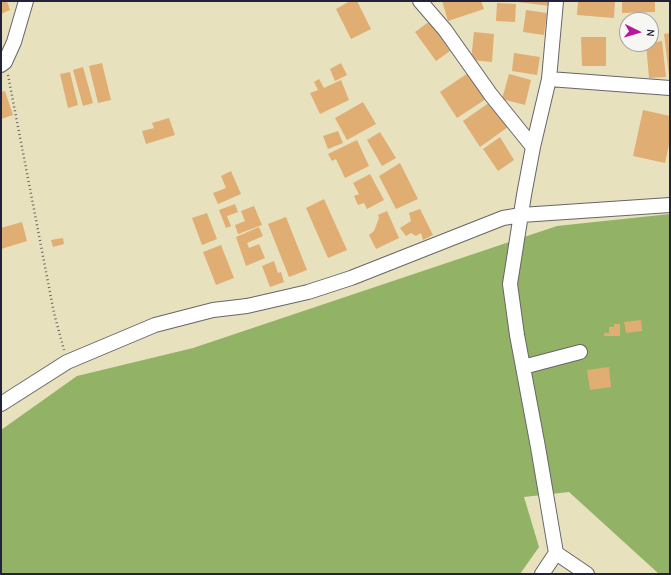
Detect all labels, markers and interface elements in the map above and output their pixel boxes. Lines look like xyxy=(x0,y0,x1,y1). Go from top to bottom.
north arrow xyxy=(619,12,659,52)
text: N xyxy=(644,29,657,37)

